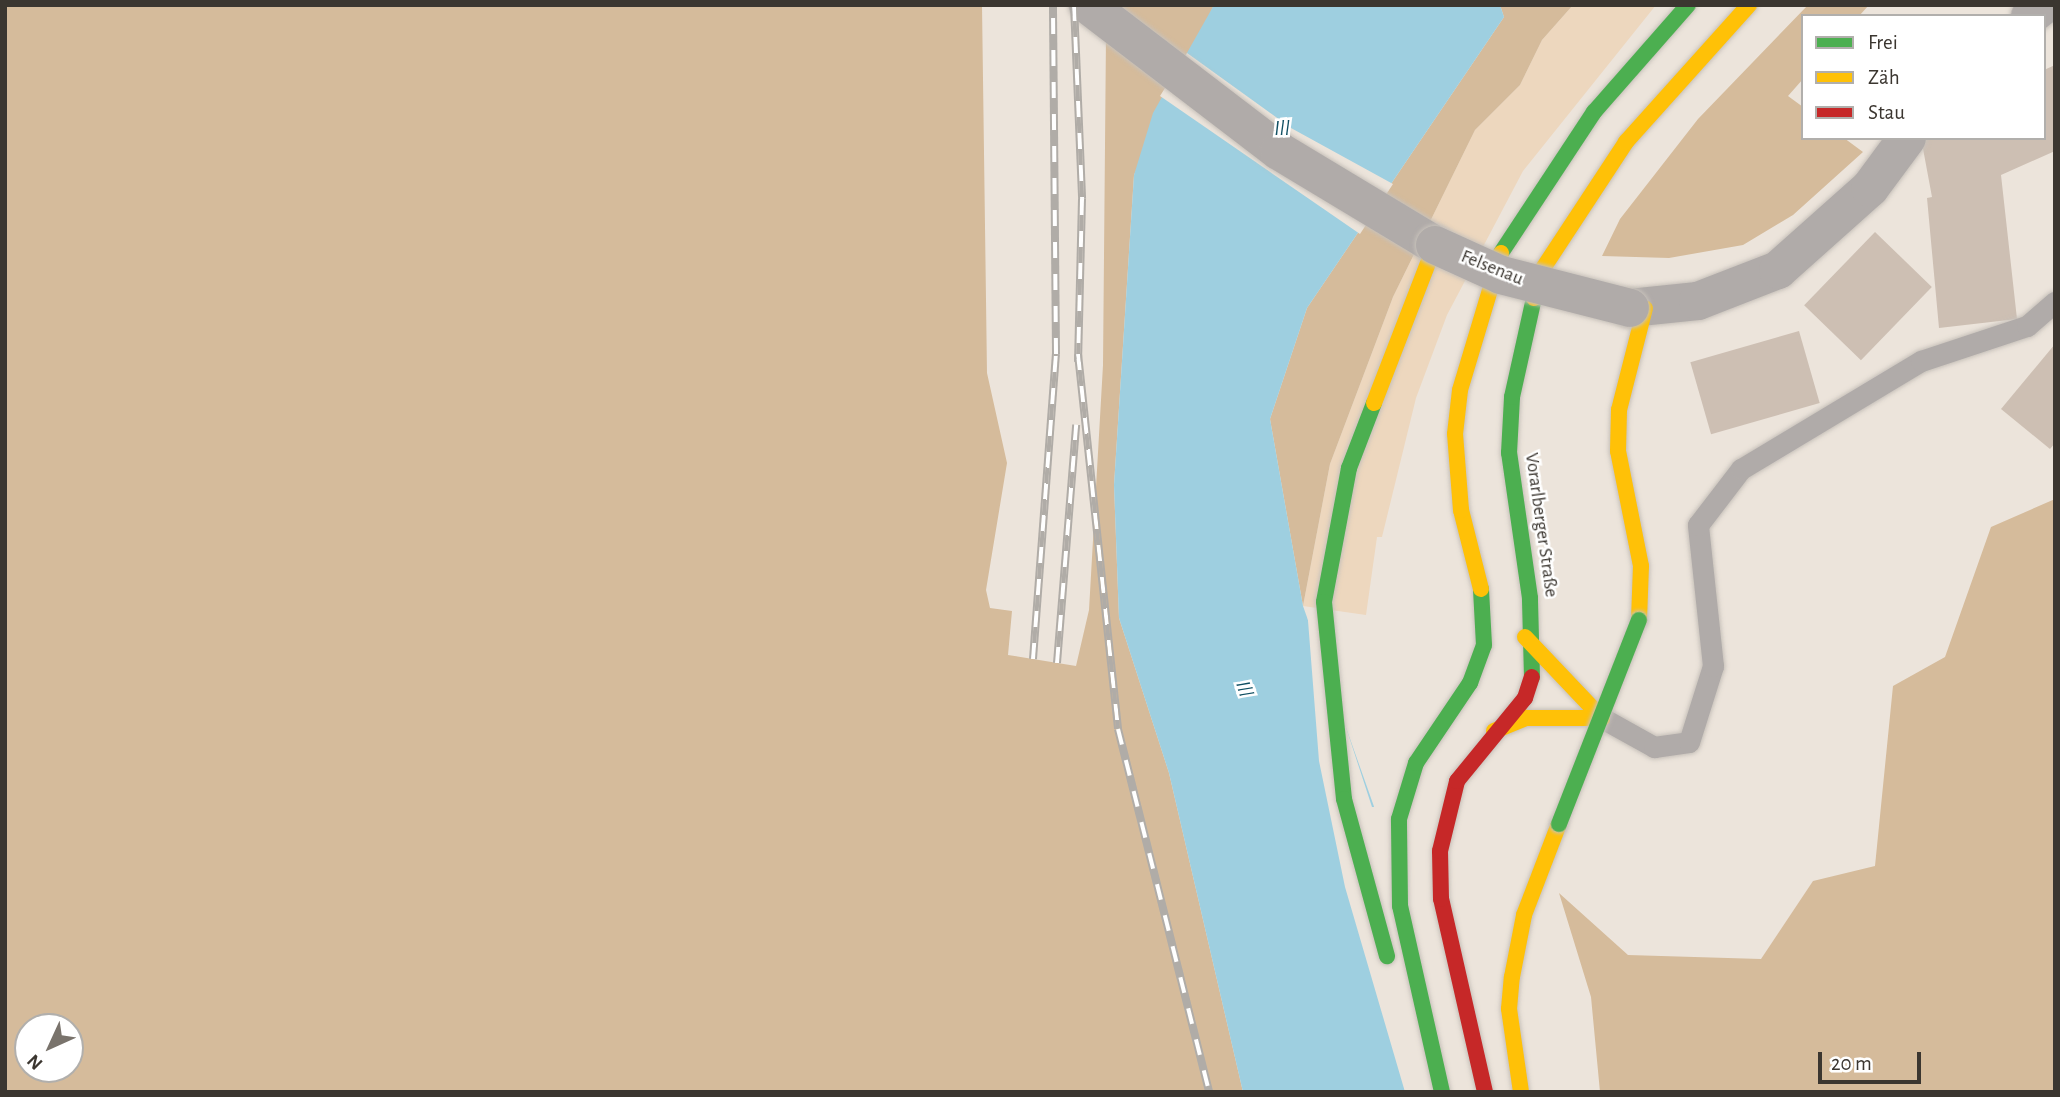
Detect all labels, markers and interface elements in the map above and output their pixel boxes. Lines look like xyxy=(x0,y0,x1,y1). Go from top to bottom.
legend xyxy=(1801,14,2046,140)
text: Frei xyxy=(1868,32,1898,53)
text: Zäh xyxy=(1868,67,1900,88)
text: Stau xyxy=(1868,102,1905,123)
water label: Ill xyxy=(1274,116,1290,142)
street label: Felsenau xyxy=(1458,245,1526,291)
street label: Vorarlberger Straße xyxy=(1520,451,1562,599)
water label: Ill xyxy=(1230,678,1258,700)
north arrow xyxy=(14,1013,84,1083)
scale bar xyxy=(1822,1038,1925,1082)
text: N xyxy=(24,1050,47,1073)
text: 20 m xyxy=(1831,1053,1872,1074)

